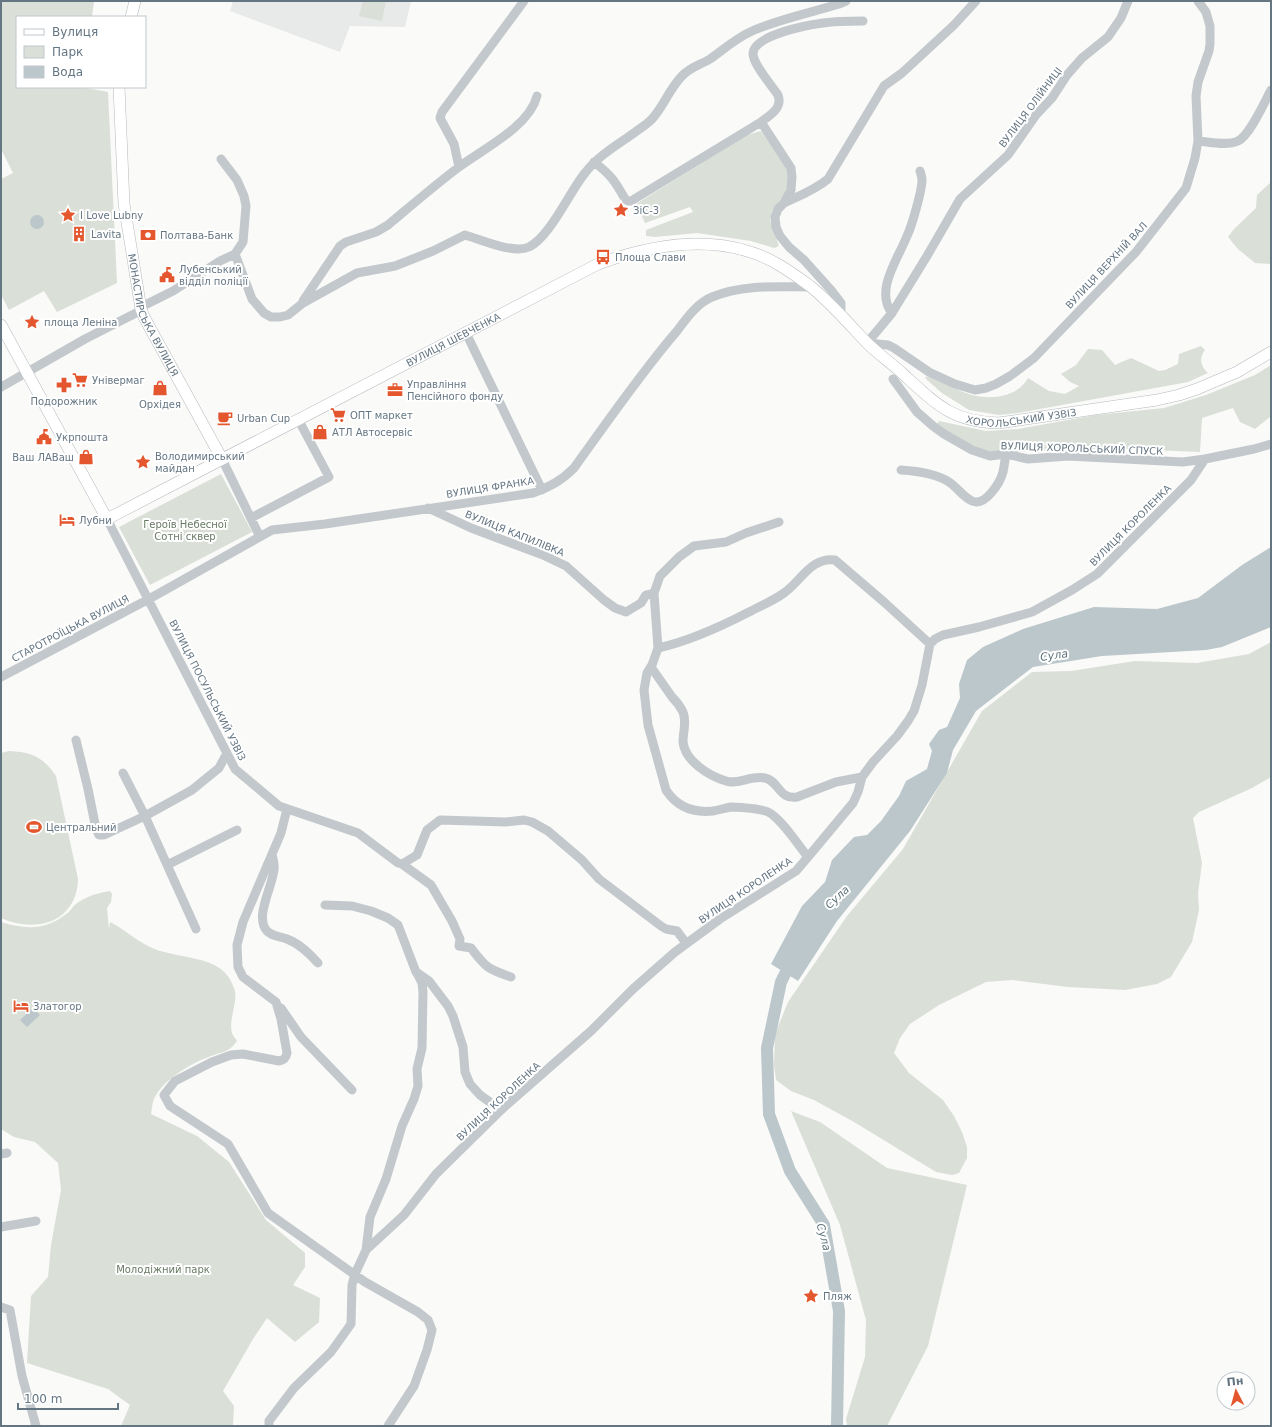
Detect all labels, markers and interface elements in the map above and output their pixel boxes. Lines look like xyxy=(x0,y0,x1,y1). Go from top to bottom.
legend xyxy=(16,16,146,88)
text: Вулиця xyxy=(52,25,98,39)
text: Парк xyxy=(52,45,83,59)
street label: ВУЛИЦЯ ОЛІЙНИЦІ xyxy=(996,64,1064,150)
text: Вода xyxy=(52,65,83,79)
place icon: ЗіС-3 xyxy=(612,201,630,219)
place label: ЗіС-3 xyxy=(633,205,659,216)
place icon: I Love Lubny xyxy=(59,206,77,224)
place label: I Love Lubny xyxy=(80,210,143,221)
street label: ВУЛИЦЯ ВЕРХНІЙ ВАЛ xyxy=(1063,219,1149,311)
building icon: Lavita xyxy=(70,225,88,243)
bank icon: Полтава-Банк xyxy=(139,226,157,244)
place label: Lavita xyxy=(91,229,121,240)
place label: Полтава-Банк xyxy=(160,230,233,241)
bus stop icon: Площа Слави xyxy=(594,248,612,266)
place label: Площа Слави xyxy=(615,252,686,263)
street label: МОНАСТИРСЬКА ВУЛИЦЯ xyxy=(126,253,180,378)
place label: Лубенський відділ поліції xyxy=(179,264,248,287)
public building icon: Лубенський відділ поліції xyxy=(158,266,176,284)
street label: ВУЛИЦЯ ШЕВЧЕНКА xyxy=(404,311,502,369)
place icon: площа Леніна xyxy=(23,313,41,331)
place label: площа Леніна xyxy=(44,317,117,328)
supermarket icon: Універмаг xyxy=(71,371,89,389)
place label: Універмаг xyxy=(92,375,145,386)
pharmacy icon: Подорожник xyxy=(55,376,73,394)
shop icon: Орхідея xyxy=(151,379,169,397)
place label: Управління Пенсійного фонду xyxy=(407,379,503,402)
office icon: Управління Пенсійного фонду xyxy=(386,381,404,399)
place label: Подорожник xyxy=(30,396,98,407)
place label: Орхідея xyxy=(139,399,181,410)
supermarket icon: ОПТ маркет xyxy=(329,406,347,424)
street label: ХОРОЛЬСЬКИЙ УЗВІЗ xyxy=(965,407,1077,429)
cafe icon: Urban Cup xyxy=(216,409,234,427)
place label: ОПТ маркет xyxy=(350,410,413,421)
place label: Urban Cup xyxy=(237,413,290,424)
shop icon: АТЛ Автосервіс xyxy=(311,423,329,441)
place label: АТЛ Автосервіс xyxy=(332,427,413,438)
public building icon: Укрпошта xyxy=(35,428,53,446)
place label: Укрпошта xyxy=(56,432,108,443)
street label: ВУЛИЦЯ ХОРОЛЬСЬКИЙ СПУСК xyxy=(1001,439,1163,457)
shop icon: Ваш ЛАВаш xyxy=(77,448,95,466)
place label: Володимирський майдан xyxy=(155,451,245,474)
place label: Ваш ЛАВаш xyxy=(12,452,74,463)
place icon: Володимирський майдан xyxy=(134,453,152,471)
street label: ВУЛИЦЯ ФРАНКА xyxy=(445,475,535,500)
street label: ВУЛИЦЯ КОРОЛЕНКА xyxy=(1088,482,1173,568)
street label: ВУЛИЦЯ КАПИЛІВКА xyxy=(464,508,566,558)
hotel icon: Лубни xyxy=(58,511,76,529)
place label: Лубни xyxy=(79,515,112,526)
park label: Героїв Небесної Сотні сквер xyxy=(143,519,227,542)
street label: СТАРОТРОЇЦЬКА ВУЛИЦЯ xyxy=(9,592,131,664)
street label: ВУЛИЦЯ ПОСУЛЬСЬКИЙ УЗВІЗ xyxy=(167,618,249,762)
water label: Сула xyxy=(1039,647,1069,664)
sports icon: Центральний xyxy=(25,818,43,836)
place label: Центральний xyxy=(46,822,117,833)
street label: ВУЛИЦЯ КОРОЛЕНКА xyxy=(697,855,794,926)
water label: Сула xyxy=(823,883,852,912)
hotel icon: Златогор xyxy=(12,997,30,1015)
place label: Златогор xyxy=(33,1001,82,1012)
street label: ВУЛИЦЯ КОРОЛЕНКА xyxy=(454,1060,542,1143)
water label: Сула xyxy=(814,1222,833,1253)
park label: Молодіжний парк xyxy=(116,1264,210,1275)
place icon: Пляж xyxy=(802,1287,820,1305)
place label: Пляж xyxy=(823,1291,852,1302)
north arrow xyxy=(1216,1371,1256,1411)
text: Пн xyxy=(1226,1374,1244,1389)
scale bar xyxy=(18,1385,118,1411)
text: 100 m xyxy=(24,1392,62,1406)

